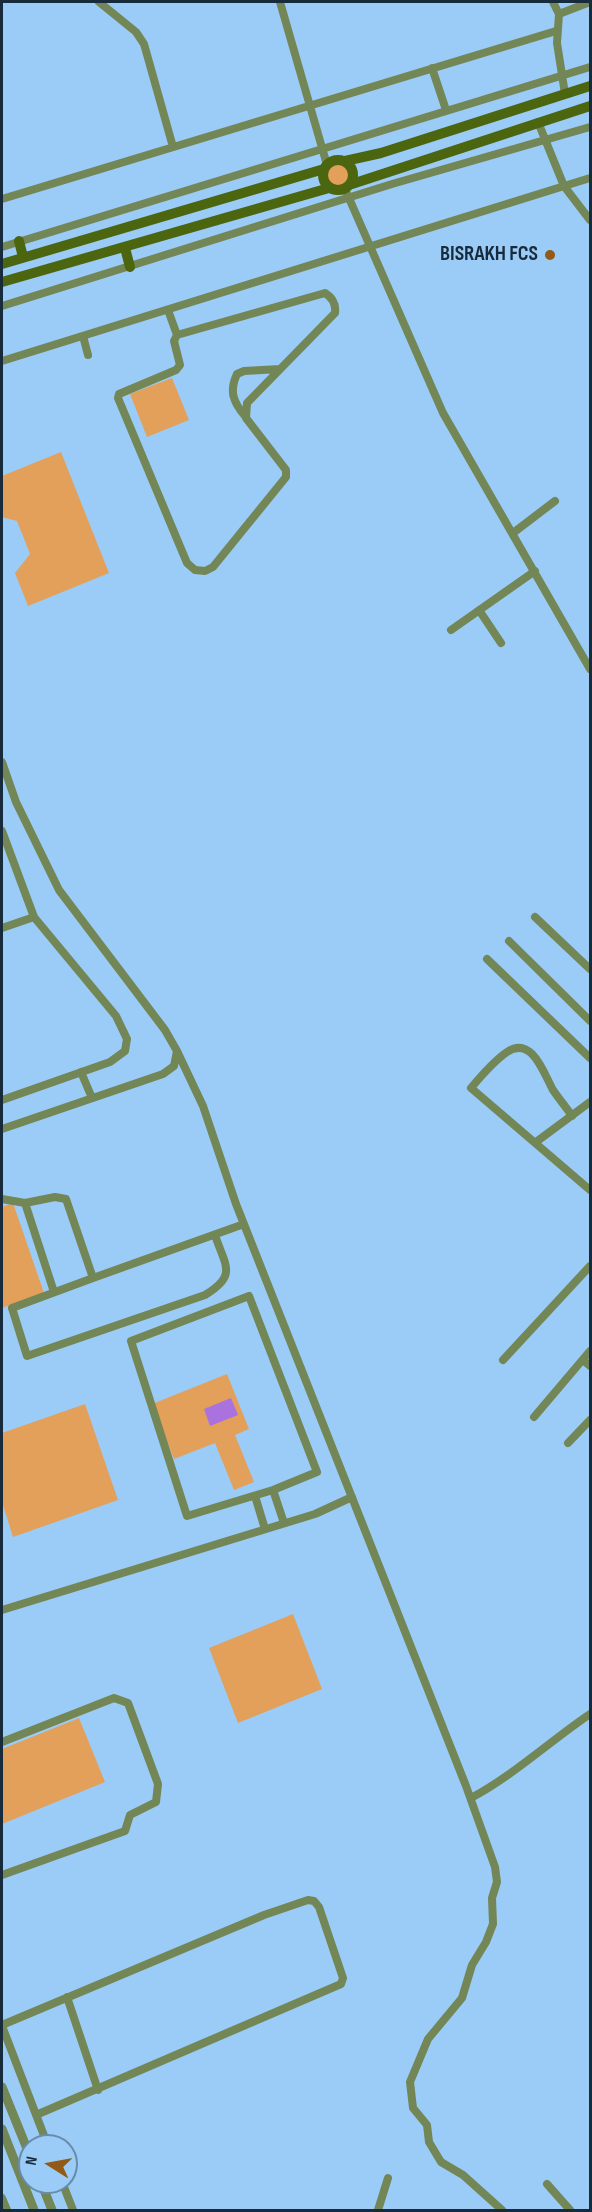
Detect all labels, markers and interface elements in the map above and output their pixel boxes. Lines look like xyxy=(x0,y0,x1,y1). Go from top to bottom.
place label: BISRAKH FCS xyxy=(440,242,538,268)
marker: BISRAKH FCS xyxy=(543,248,557,262)
north arrow xyxy=(18,2134,78,2194)
text: N xyxy=(22,2155,42,2167)

